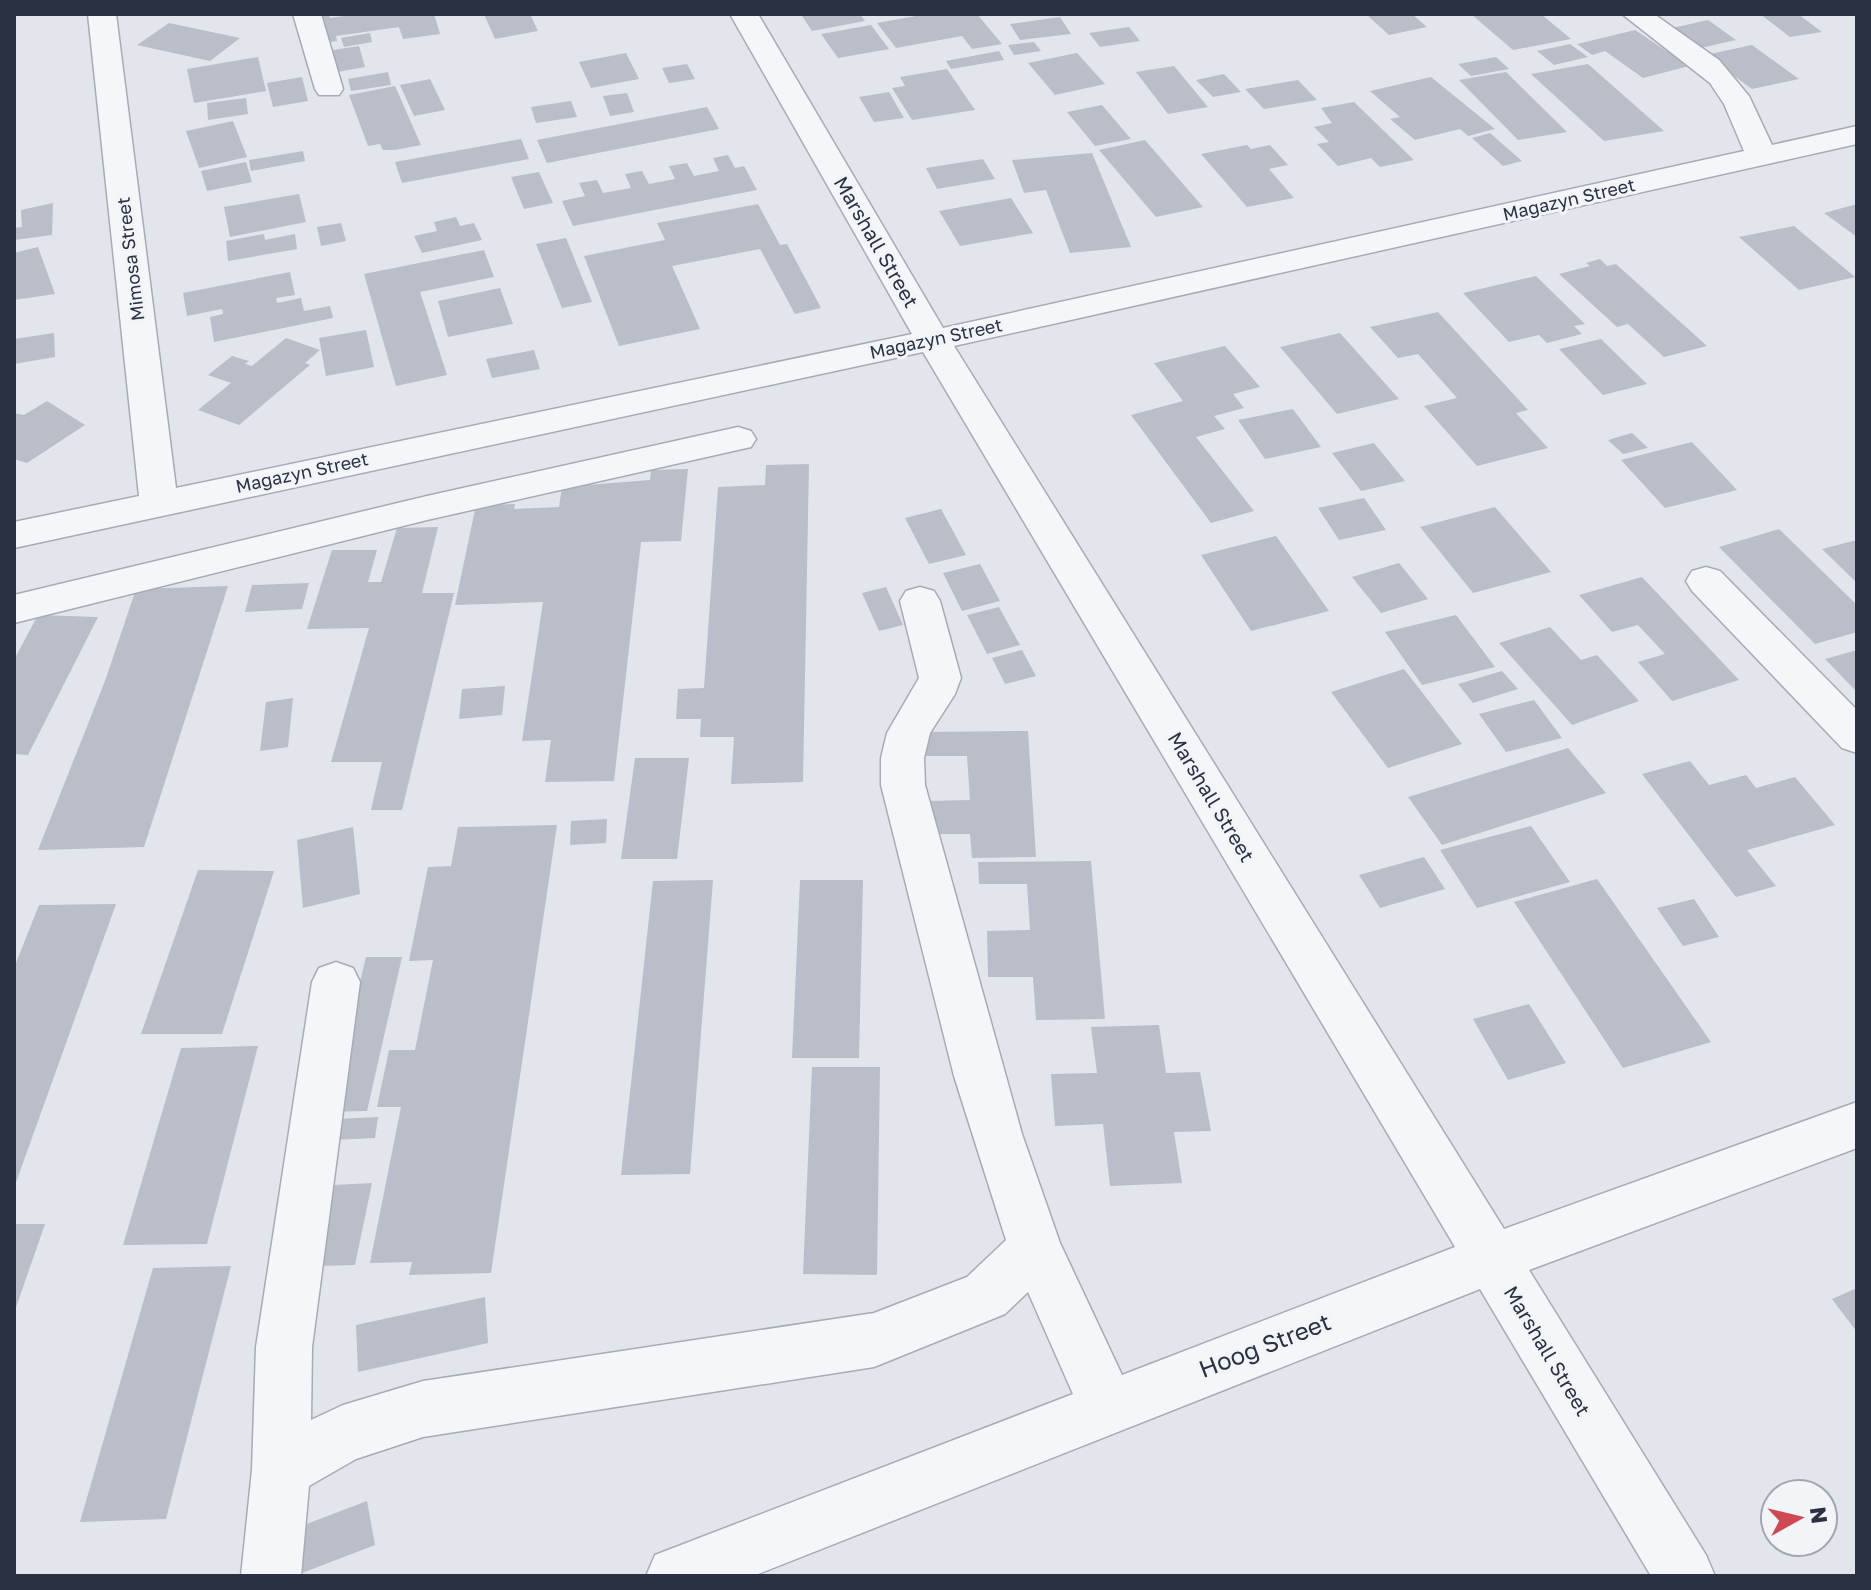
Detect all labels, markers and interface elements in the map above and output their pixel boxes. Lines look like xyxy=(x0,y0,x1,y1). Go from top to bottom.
street label: Marshall Street xyxy=(830,172,924,311)
street label: Magazyn Street xyxy=(1500,173,1637,225)
street label: Mimosa Street xyxy=(112,196,149,322)
street label: Magazyn Street xyxy=(867,313,1004,363)
street label: Magazyn Street xyxy=(233,447,370,497)
street label: Marshall Street xyxy=(1164,727,1260,866)
street label: Marshall Street xyxy=(1500,1281,1596,1420)
street label: Hoog Street xyxy=(1194,1306,1334,1383)
north arrow xyxy=(1759,1478,1839,1558)
text: N xyxy=(1805,1505,1834,1525)

